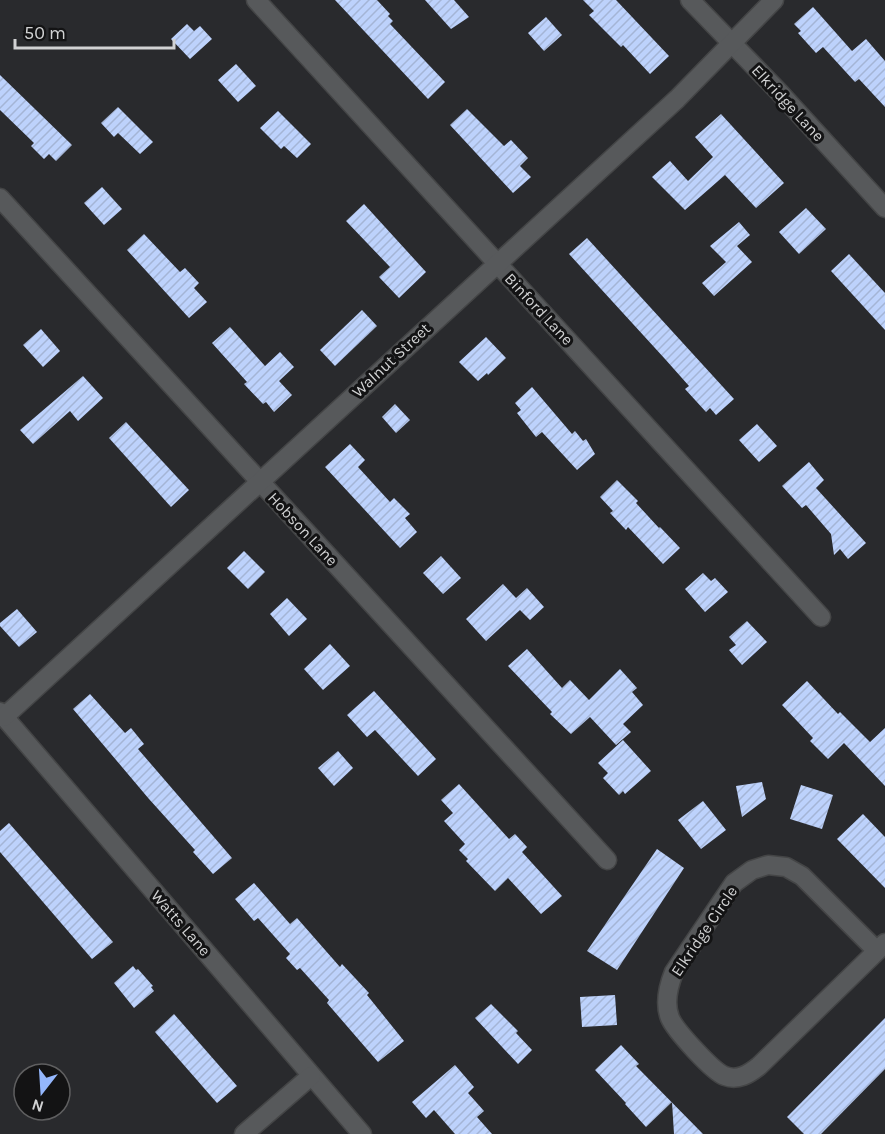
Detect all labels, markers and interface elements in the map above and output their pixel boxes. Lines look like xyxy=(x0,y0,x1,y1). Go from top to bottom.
scale bar xyxy=(15,12,174,50)
text: 50 m xyxy=(24,22,66,44)
street label: Elkridge Lane xyxy=(748,61,828,145)
street label: Binford Lane xyxy=(501,269,577,349)
street label: Walnut Street xyxy=(348,319,434,401)
street label: Hobson Lane xyxy=(264,488,342,570)
street label: Elkridge Circle xyxy=(667,882,741,980)
street label: Watts Lane xyxy=(147,886,215,960)
north arrow xyxy=(12,1062,72,1122)
text: N xyxy=(29,1095,46,1117)

